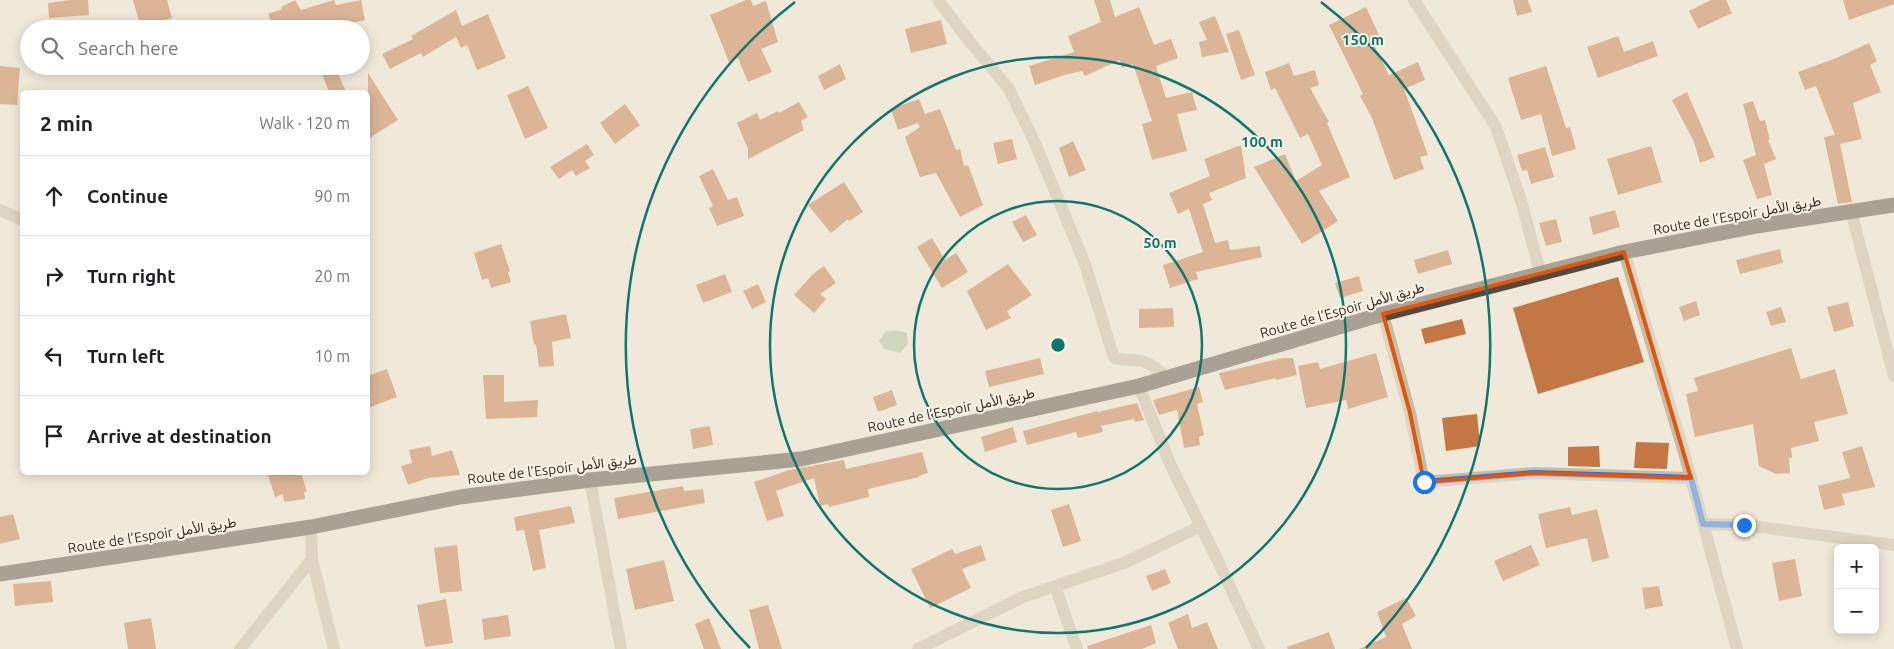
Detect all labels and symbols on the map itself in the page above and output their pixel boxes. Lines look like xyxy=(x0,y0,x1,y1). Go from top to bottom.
text: 150 m xyxy=(1342,31,1384,48)
text: 100 m xyxy=(1241,133,1283,150)
street label: Route de l’Espoir طريق الأمل xyxy=(1652,192,1822,239)
text: 50 m xyxy=(1143,234,1177,251)
street label: Route de l’Espoir طريق الأمل xyxy=(1258,279,1426,342)
centre of rings xyxy=(1049,336,1067,354)
street label: Route de l’Espoir طريق الأمل xyxy=(866,384,1036,437)
street label: Route de l’Espoir طريق الأمل xyxy=(466,451,638,488)
route start xyxy=(1413,471,1436,494)
street label: Route de l’Espoir طريق الأمل xyxy=(67,514,238,557)
route end xyxy=(1733,514,1756,537)

